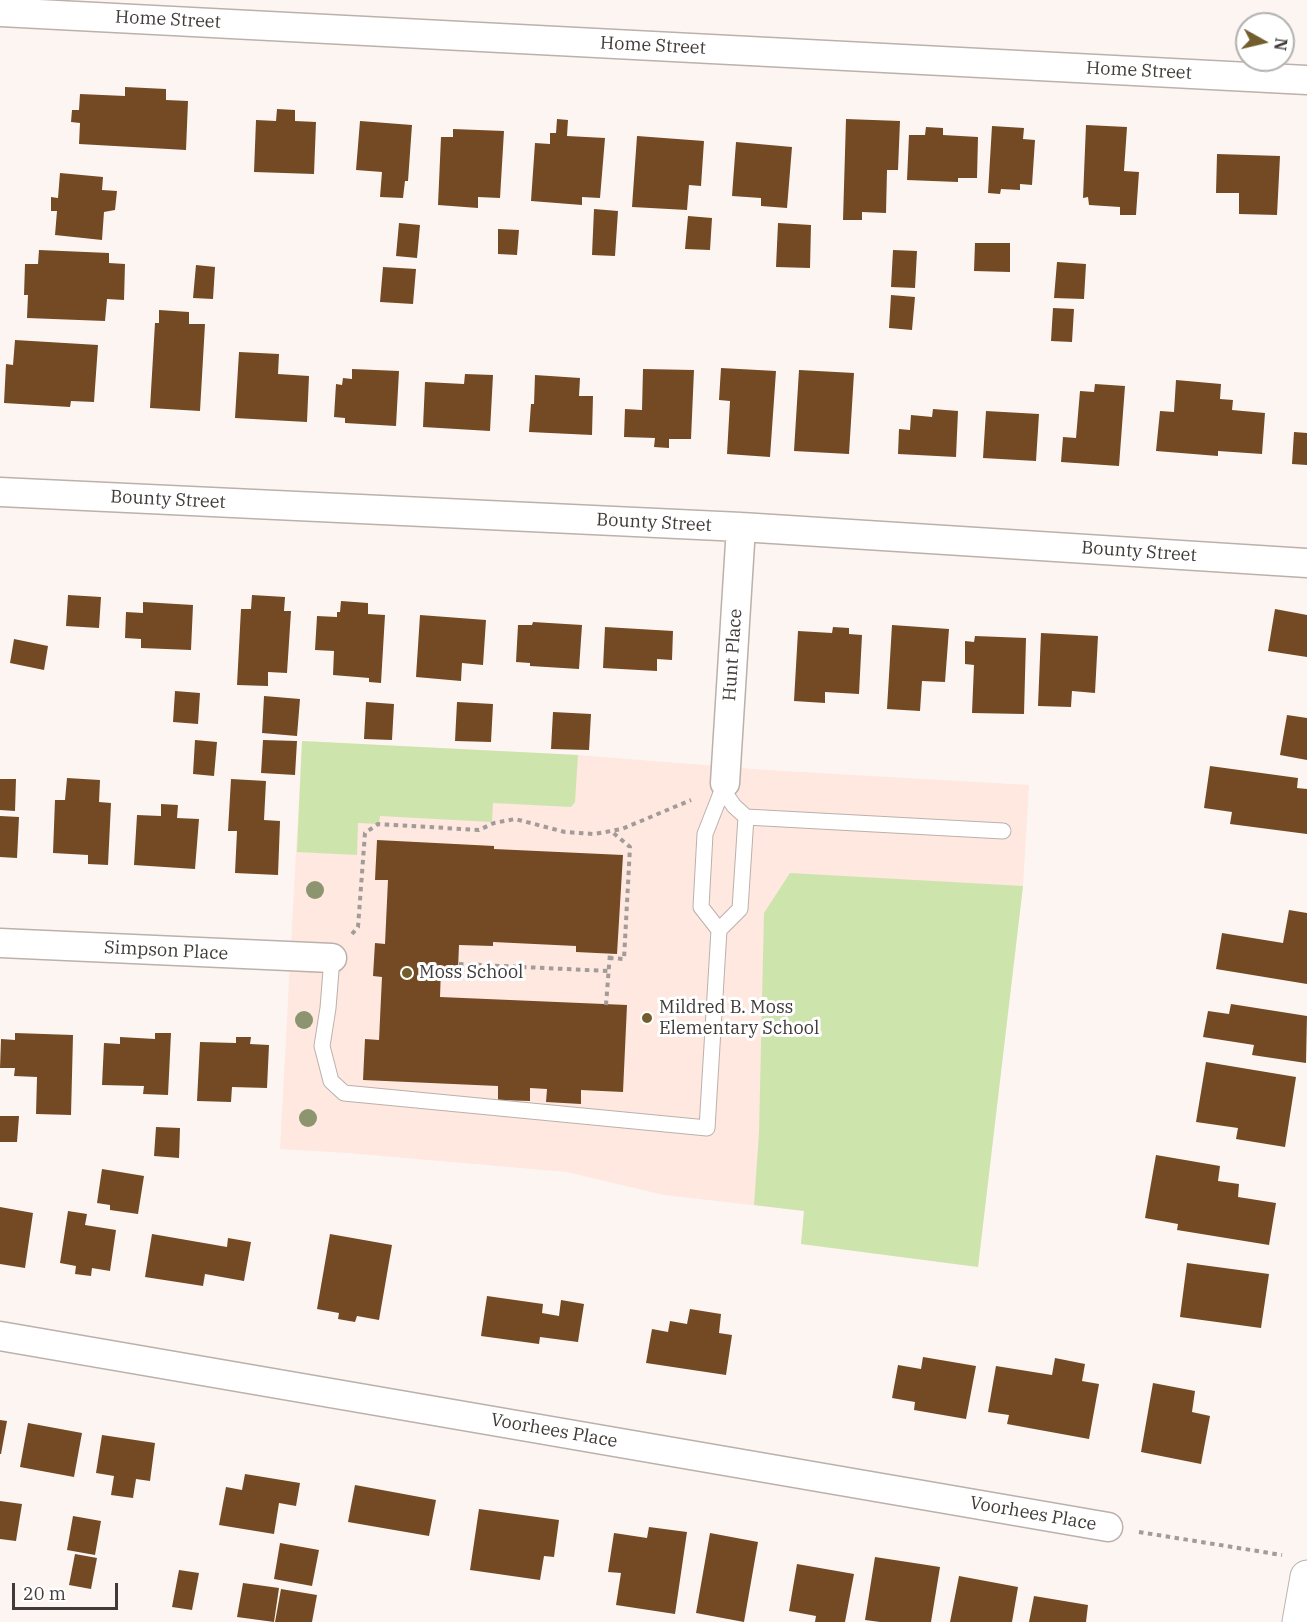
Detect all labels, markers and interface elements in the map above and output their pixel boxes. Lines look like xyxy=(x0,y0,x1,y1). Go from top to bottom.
street label: Home Street xyxy=(115,6,221,34)
north arrow xyxy=(1235,12,1295,72)
street label: Home Street xyxy=(600,32,706,60)
text: N xyxy=(1270,37,1292,52)
street label: Home Street xyxy=(1086,57,1192,85)
street label: Bounty Street xyxy=(110,486,226,514)
street label: Bounty Street xyxy=(596,509,712,537)
street label: Bounty Street xyxy=(1081,537,1197,567)
street label: Hunt Place xyxy=(719,608,747,702)
street label: Simpson Place xyxy=(103,937,229,965)
place label: Moss School xyxy=(419,962,523,984)
marker: Moss School xyxy=(400,966,414,980)
place label: Mildred B. Moss Elementary School xyxy=(659,997,819,1040)
marker: Mildred B. Moss Elementary School xyxy=(640,1011,654,1025)
street label: Voorhees Place xyxy=(489,1409,619,1453)
street label: Voorhees Place xyxy=(968,1492,1098,1536)
scale bar xyxy=(15,1571,122,1609)
text: 20 m xyxy=(23,1582,66,1605)

